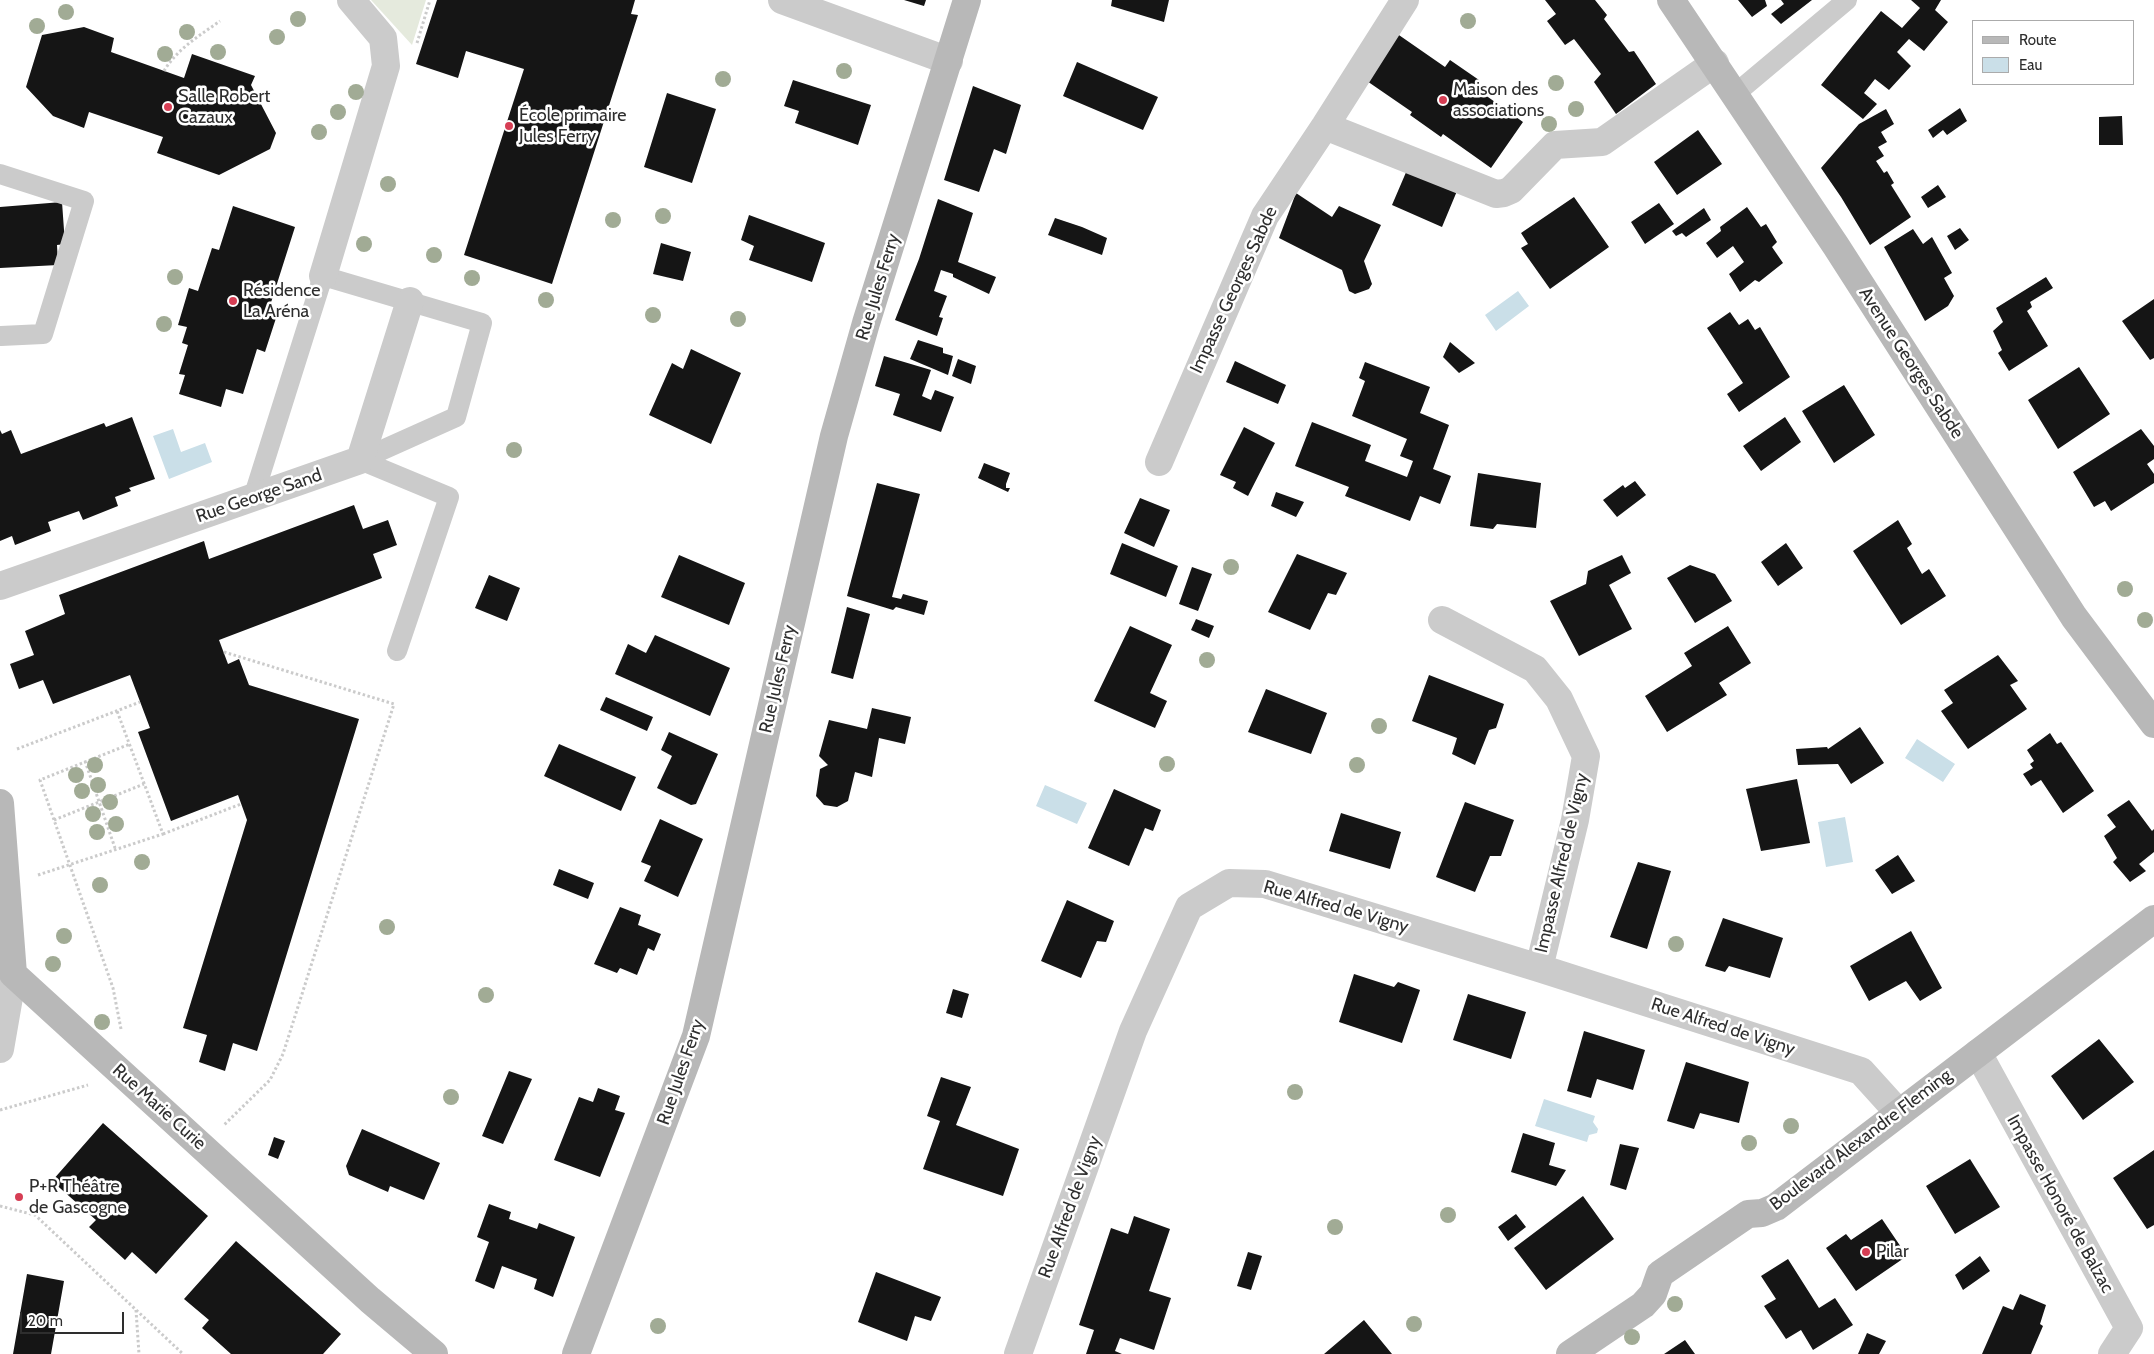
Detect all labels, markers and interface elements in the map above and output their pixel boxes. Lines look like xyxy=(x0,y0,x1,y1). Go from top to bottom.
legend xyxy=(1972,20,2134,85)
text: Route xyxy=(2019,31,2057,49)
text: Eau xyxy=(2019,56,2042,74)
place label: Maison des associations xyxy=(1453,79,1544,122)
place label: Salle Robert Cazaux xyxy=(178,86,270,128)
marker: Maison des associations xyxy=(1437,94,1449,106)
marker: Salle Robert Cazaux xyxy=(162,101,174,113)
place label: École primaire Jules Ferry xyxy=(519,105,626,148)
marker: École primaire Jules Ferry xyxy=(503,120,515,132)
street label: Impasse Georges Sabde xyxy=(1186,203,1282,377)
street label: Rue Jules Ferry xyxy=(852,231,904,343)
place label: Résidence La Aréna xyxy=(243,280,321,322)
street label: Avenue Georges Sabde xyxy=(1854,283,1968,443)
marker: Résidence La Aréna xyxy=(227,295,239,307)
street label: Rue George Sand xyxy=(193,464,325,528)
street label: Rue Jules Ferry xyxy=(755,623,801,735)
street label: Impasse Alfred de Vigny xyxy=(1531,771,1593,955)
street label: Rue Alfred de Vigny xyxy=(1261,876,1411,938)
street label: Rue Alfred de Vigny xyxy=(1648,994,1798,1060)
street label: Rue Jules Ferry xyxy=(653,1016,709,1128)
street label: Rue Marie Curie xyxy=(108,1059,210,1155)
street label: Boulevard Alexandre Fleming xyxy=(1766,1065,1956,1215)
street label: Impasse Honoré de Balzac xyxy=(2002,1111,2118,1297)
street label: Rue Alfred de Vigny xyxy=(1034,1133,1106,1281)
place label: P+R Théâtre de Gascogne xyxy=(29,1176,127,1218)
marker: P+R Théâtre de Gascogne xyxy=(13,1191,25,1203)
place label: Pilar xyxy=(1876,1241,1909,1263)
marker: Pilar xyxy=(1860,1246,1872,1258)
scale bar xyxy=(22,1302,126,1334)
text: 20 m xyxy=(28,1312,63,1330)

